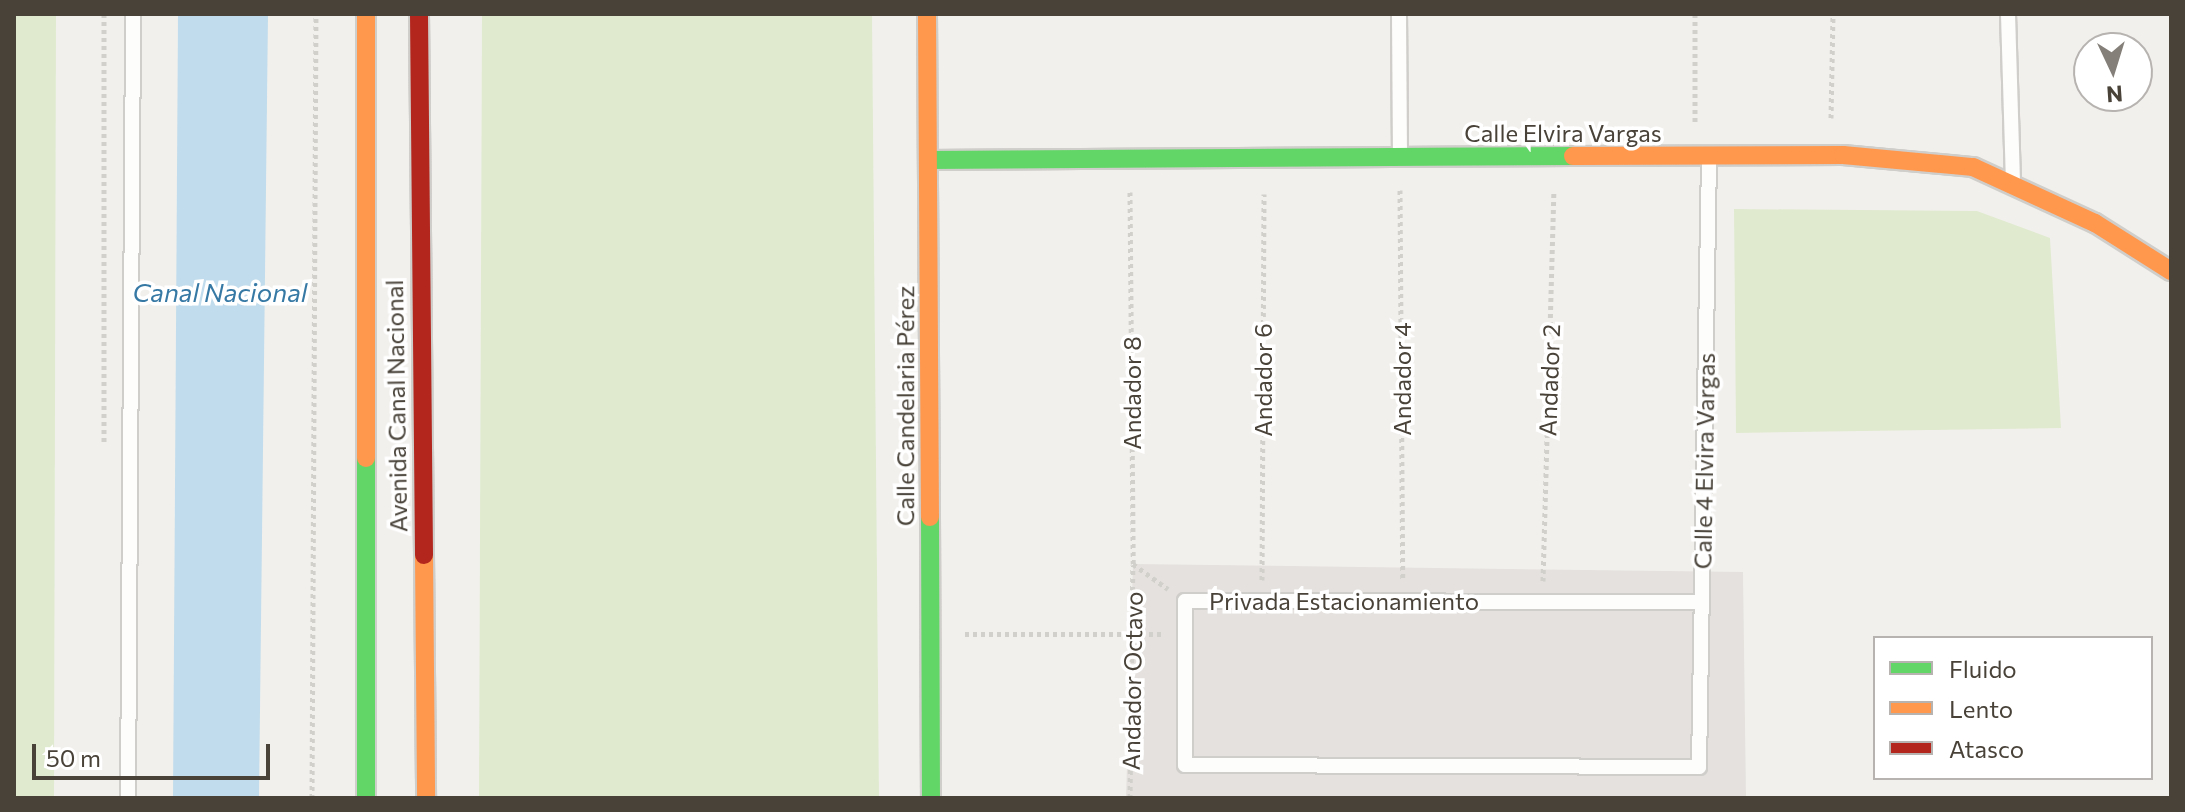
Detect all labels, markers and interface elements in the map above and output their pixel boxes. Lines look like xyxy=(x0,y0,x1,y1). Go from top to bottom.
north arrow xyxy=(2073,32,2153,112)
text: N xyxy=(2105,80,2124,108)
street label: Calle Elvira Vargas xyxy=(1464,119,1662,147)
water label: Canal Nacional xyxy=(133,276,307,308)
street label: Avenida Canal Nacional xyxy=(379,280,413,532)
street label: Calle Candelaria Pérez xyxy=(891,286,919,526)
street label: Andador 4 xyxy=(1388,322,1416,436)
street label: Andador 6 xyxy=(1249,323,1277,437)
street label: Andador 2 xyxy=(1533,323,1565,437)
street label: Andador 8 xyxy=(1118,336,1146,450)
street label: Calle 4 Elvira Vargas xyxy=(1688,353,1720,569)
street label: Privada Estacionamiento xyxy=(1209,587,1479,615)
street label: Andador Octavo xyxy=(1116,591,1148,771)
legend xyxy=(1873,636,2153,780)
text: Fluido xyxy=(1949,654,2017,683)
text: Lento xyxy=(1949,694,2013,723)
scale bar xyxy=(36,728,274,778)
text: Atasco xyxy=(1949,734,2024,763)
text: 50 m xyxy=(46,743,101,772)

